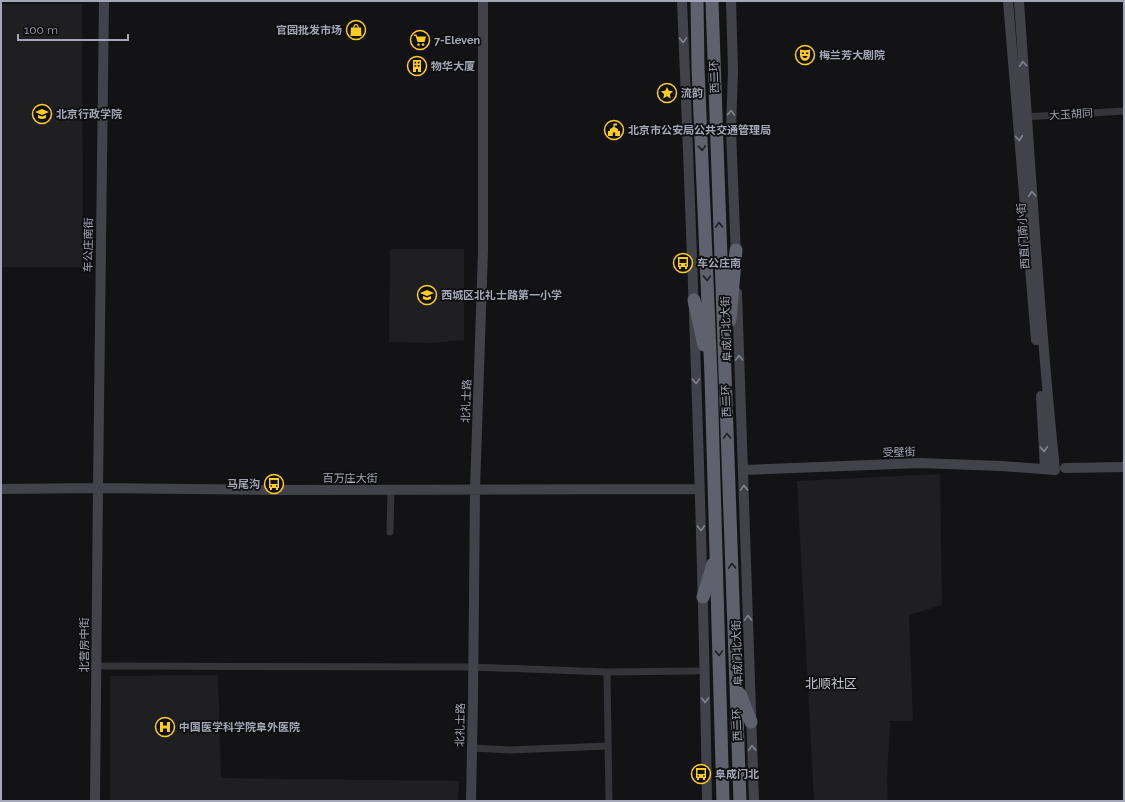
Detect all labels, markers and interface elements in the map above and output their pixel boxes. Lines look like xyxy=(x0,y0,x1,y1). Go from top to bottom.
scale bar xyxy=(18,16,128,42)
shop icon: 官园批发市场 xyxy=(345,19,367,41)
text: 100 m xyxy=(24,23,58,37)
place label: 官园批发市场 xyxy=(276,24,342,37)
supermarket icon: 7-Eleven xyxy=(409,29,431,51)
place label: 7-Eleven xyxy=(434,34,480,47)
one-way arrow xyxy=(679,37,688,43)
theatre icon: 梅兰芳大剧院 xyxy=(794,44,816,66)
place label: 梅兰芳大剧院 xyxy=(819,49,885,62)
building icon: 物华大厦 xyxy=(406,55,428,77)
place label: 物华大厦 xyxy=(431,60,475,73)
street label: 西二环 xyxy=(707,60,722,94)
one-way arrow xyxy=(1019,61,1028,67)
place icon: 流韵 xyxy=(656,82,678,104)
place label: 流韵 xyxy=(681,87,703,100)
school or university icon: 北京行政学院 xyxy=(31,103,53,125)
street label: 大玉胡同 xyxy=(1049,106,1093,123)
place label: 北京行政学院 xyxy=(56,108,122,121)
one-way arrow xyxy=(727,110,736,116)
public building icon: 北京市公安局公共交通管理局 xyxy=(603,119,625,141)
place label: 北京市公安局公共交通管理局 xyxy=(628,124,771,137)
one-way arrow xyxy=(1015,134,1024,141)
one-way arrow xyxy=(698,145,706,151)
one-way arrow xyxy=(1028,191,1037,197)
street label: 西直门南小街 xyxy=(1015,203,1032,269)
street label: 车公庄南街 xyxy=(82,217,95,273)
one-way arrow xyxy=(715,222,723,228)
bus stop icon: 车公庄南 xyxy=(672,252,694,274)
place label: 车公庄南 xyxy=(697,257,741,270)
one-way arrow xyxy=(703,275,712,281)
school or university icon: 西城区北礼士路第一小学 xyxy=(416,284,438,306)
place label: 西城区北礼士路第一小学 xyxy=(441,289,562,302)
street label: 阜成门北大街 xyxy=(719,296,734,362)
one-way arrow xyxy=(735,355,744,361)
one-way arrow xyxy=(692,378,700,384)
street label: 北礼士路 xyxy=(459,379,474,423)
street label: 西二环 xyxy=(719,384,734,418)
one-way arrow xyxy=(723,433,731,439)
street label: 受壁街 xyxy=(882,445,916,460)
one-way arrow xyxy=(1040,446,1048,452)
street label: 百万庄大街 xyxy=(323,472,378,485)
bus stop icon: 马尾沟 xyxy=(263,473,285,495)
place label: 马尾沟 xyxy=(227,478,260,491)
one-way arrow xyxy=(739,485,748,491)
one-way arrow xyxy=(696,525,705,531)
one-way arrow xyxy=(728,563,736,569)
one-way arrow xyxy=(743,615,752,621)
street label: 北营房中街 xyxy=(78,618,91,673)
street label: 阜成门北大街 xyxy=(730,620,745,686)
one-way arrow xyxy=(715,650,723,656)
district label: 北顺社区 xyxy=(805,676,857,691)
one-way arrow xyxy=(701,697,709,703)
street label: 北礼士路 xyxy=(454,703,467,747)
street label: 西二环 xyxy=(730,708,745,742)
hospital icon: 中国医学科学院阜外医院 xyxy=(154,716,176,738)
place label: 中国医学科学院阜外医院 xyxy=(179,721,300,734)
one-way arrow xyxy=(748,745,756,751)
bus stop icon: 阜成门北 xyxy=(690,763,712,785)
place label: 阜成门北 xyxy=(715,768,759,781)

